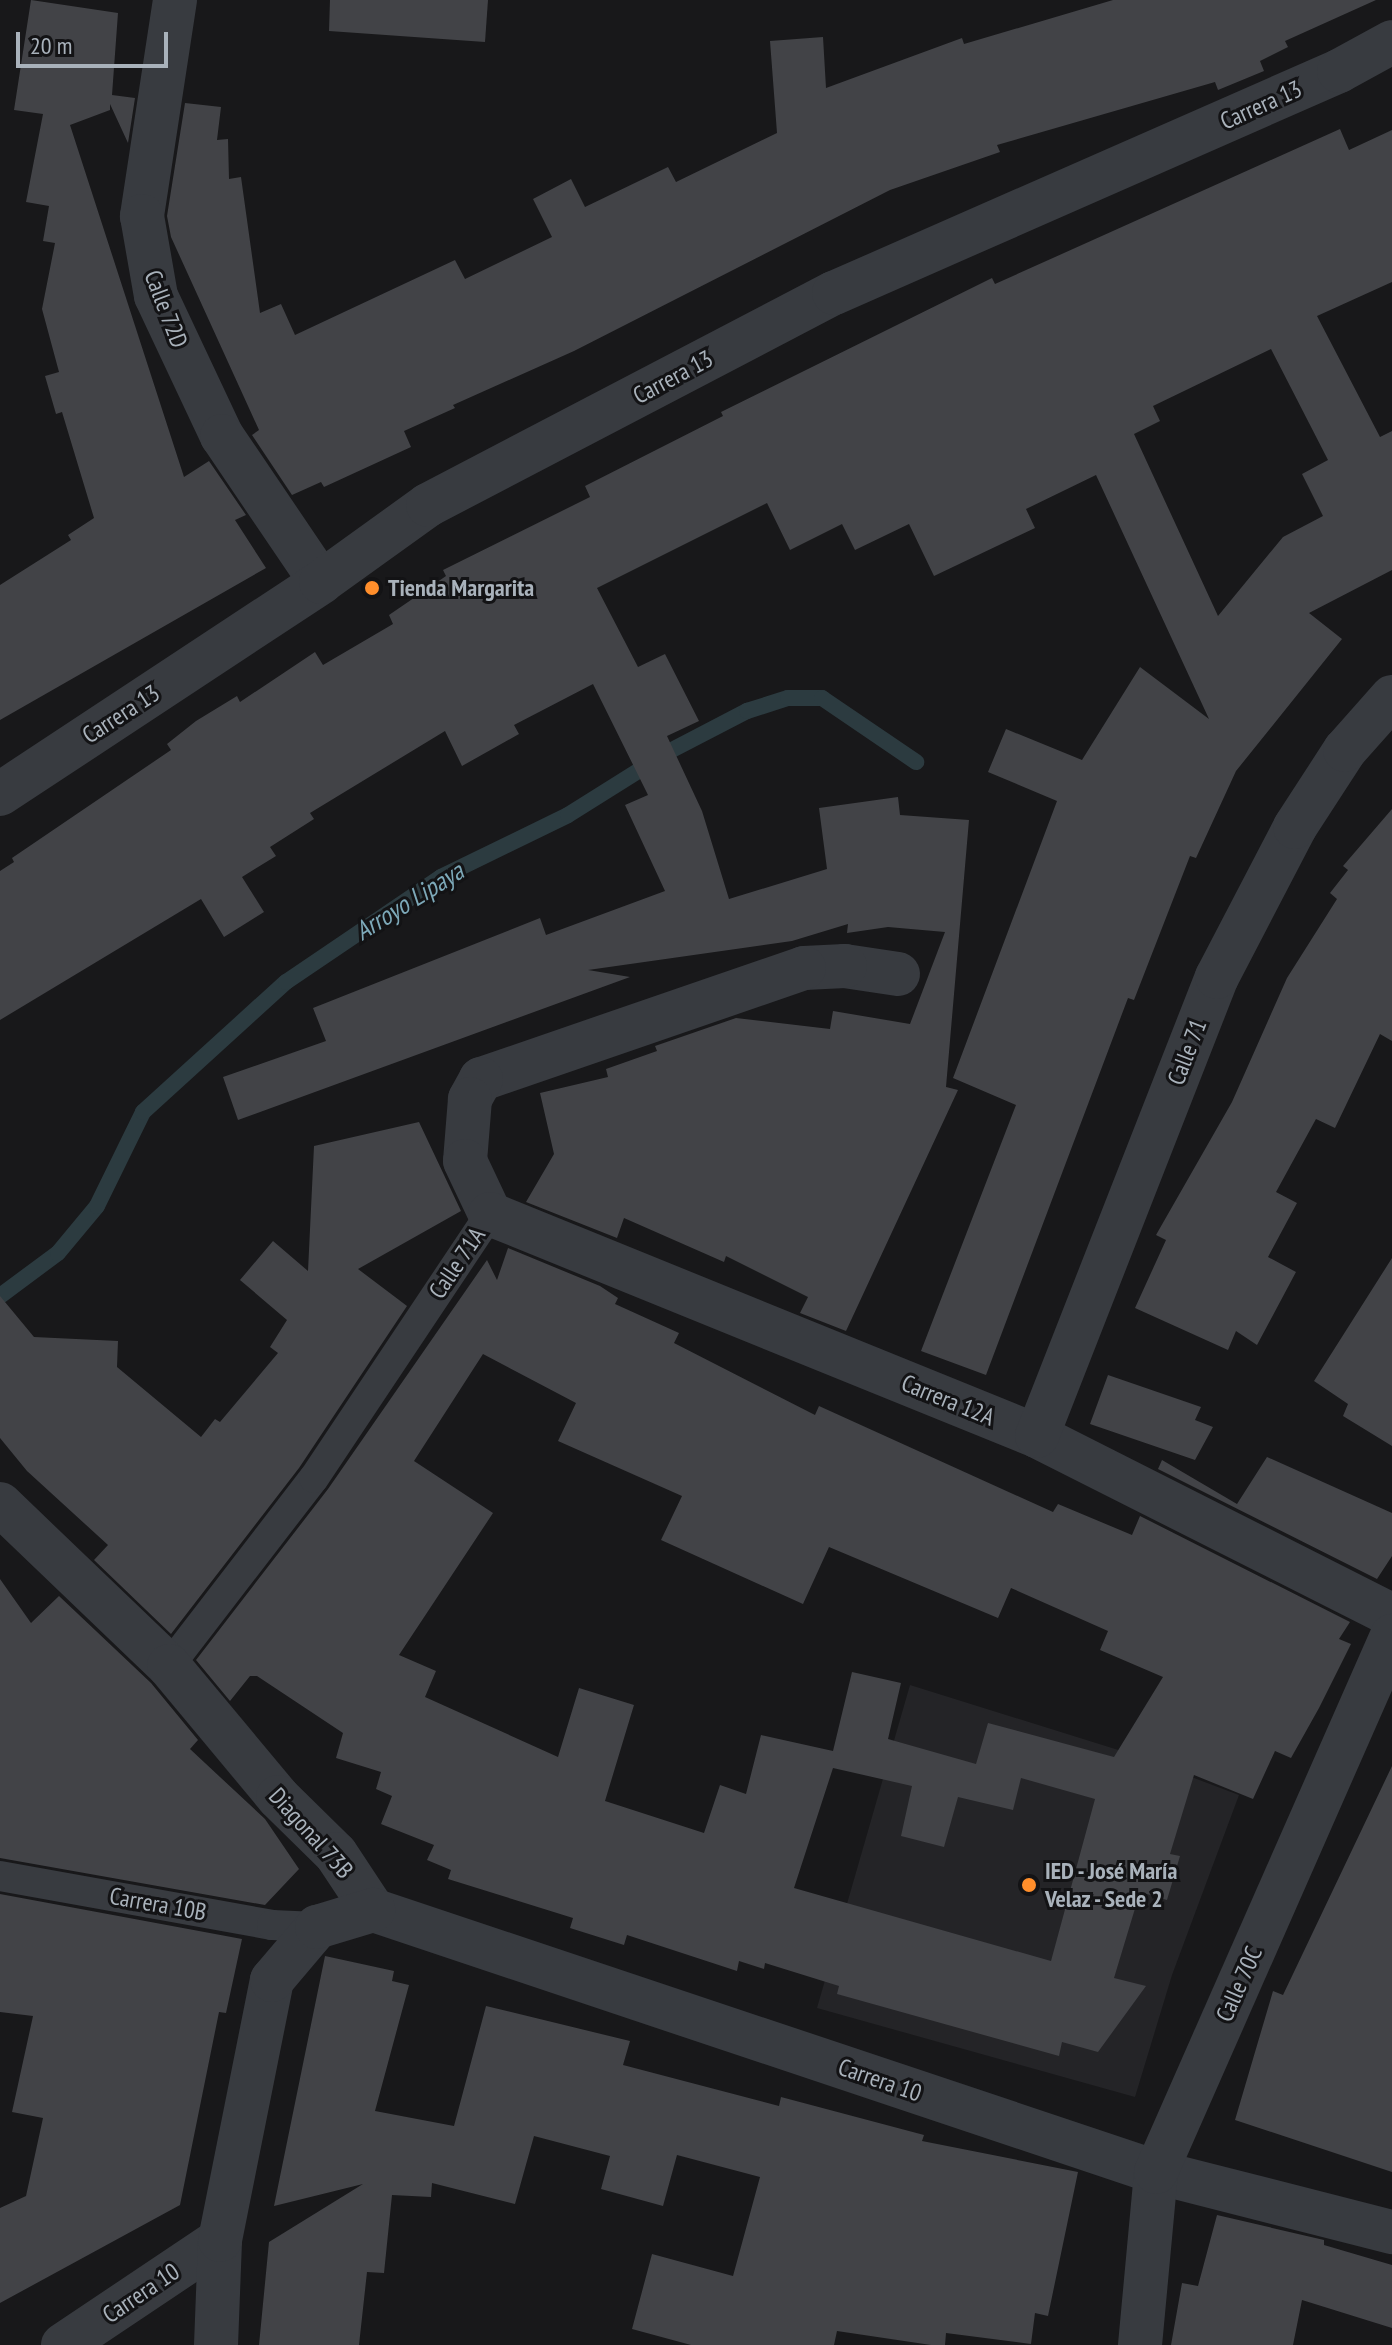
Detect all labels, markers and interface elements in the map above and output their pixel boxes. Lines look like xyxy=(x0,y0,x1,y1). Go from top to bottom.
scale bar xyxy=(20,16,172,66)
text: 20 m xyxy=(30,30,72,61)
street label: Carrera 13 xyxy=(1216,74,1306,136)
street label: Calle 72D xyxy=(138,266,194,352)
street label: Carrera 13 xyxy=(628,344,718,410)
place label: Tienda Margarita xyxy=(388,574,534,602)
marker: Tienda Margarita xyxy=(363,579,381,597)
street label: Carrera 13 xyxy=(77,678,165,750)
water label: Arroyo Lipaya xyxy=(349,855,469,947)
street label: Calle 71 xyxy=(1161,1015,1213,1089)
street label: Calle 71A xyxy=(423,1222,491,1304)
street label: Carrera 12A xyxy=(897,1368,999,1432)
street label: Diagonal 73B xyxy=(263,1782,359,1884)
place label: IED - José María Velaz - Sede 2 xyxy=(1045,1857,1180,1913)
marker: IED - José María Velaz - Sede 2 xyxy=(1020,1876,1038,1894)
street label: Carrera 10B xyxy=(107,1881,209,1927)
street label: Calle 70C xyxy=(1210,1942,1268,2026)
street label: Carrera 10 xyxy=(835,2052,925,2108)
street label: Carrera 10 xyxy=(97,2257,185,2329)

